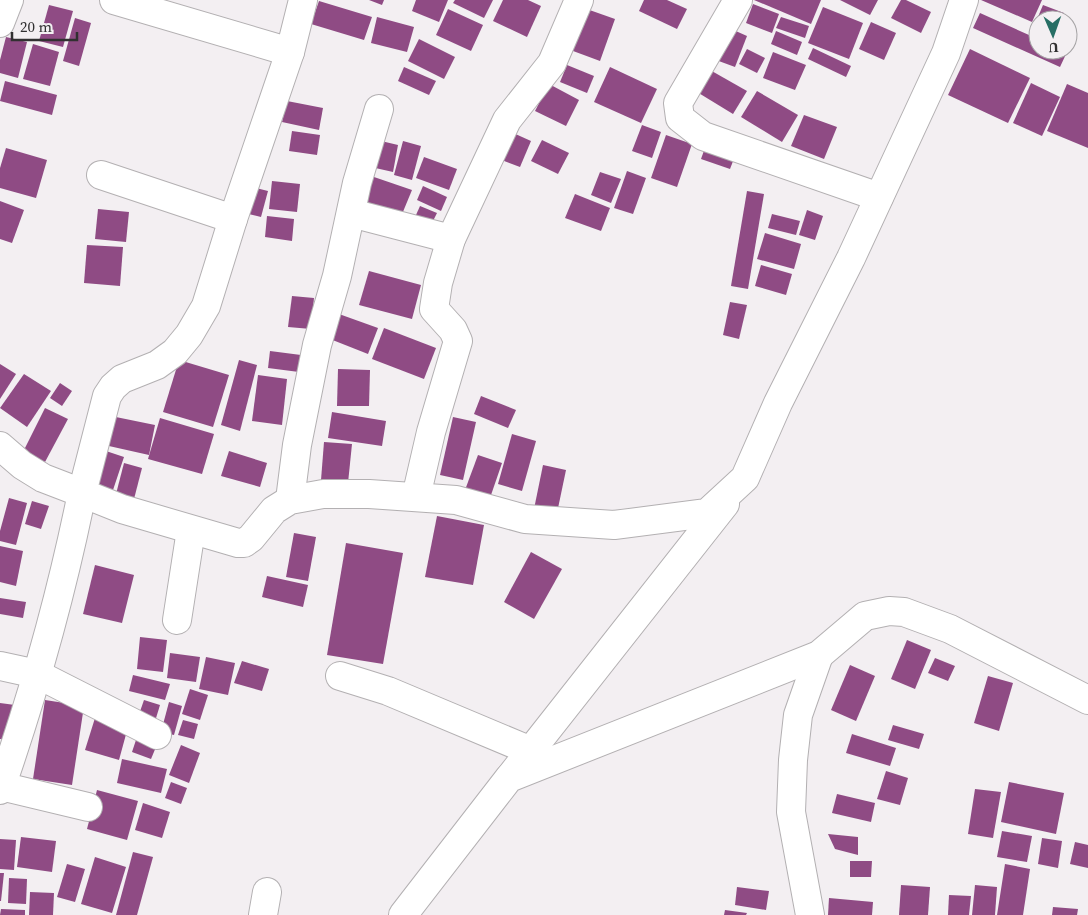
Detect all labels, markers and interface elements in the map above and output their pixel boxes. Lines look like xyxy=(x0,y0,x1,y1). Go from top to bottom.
scale bar xyxy=(12,10,78,42)
north arrow xyxy=(1028,10,1078,60)
text: 20 m xyxy=(20,16,52,37)
text: U xyxy=(1048,38,1059,58)

